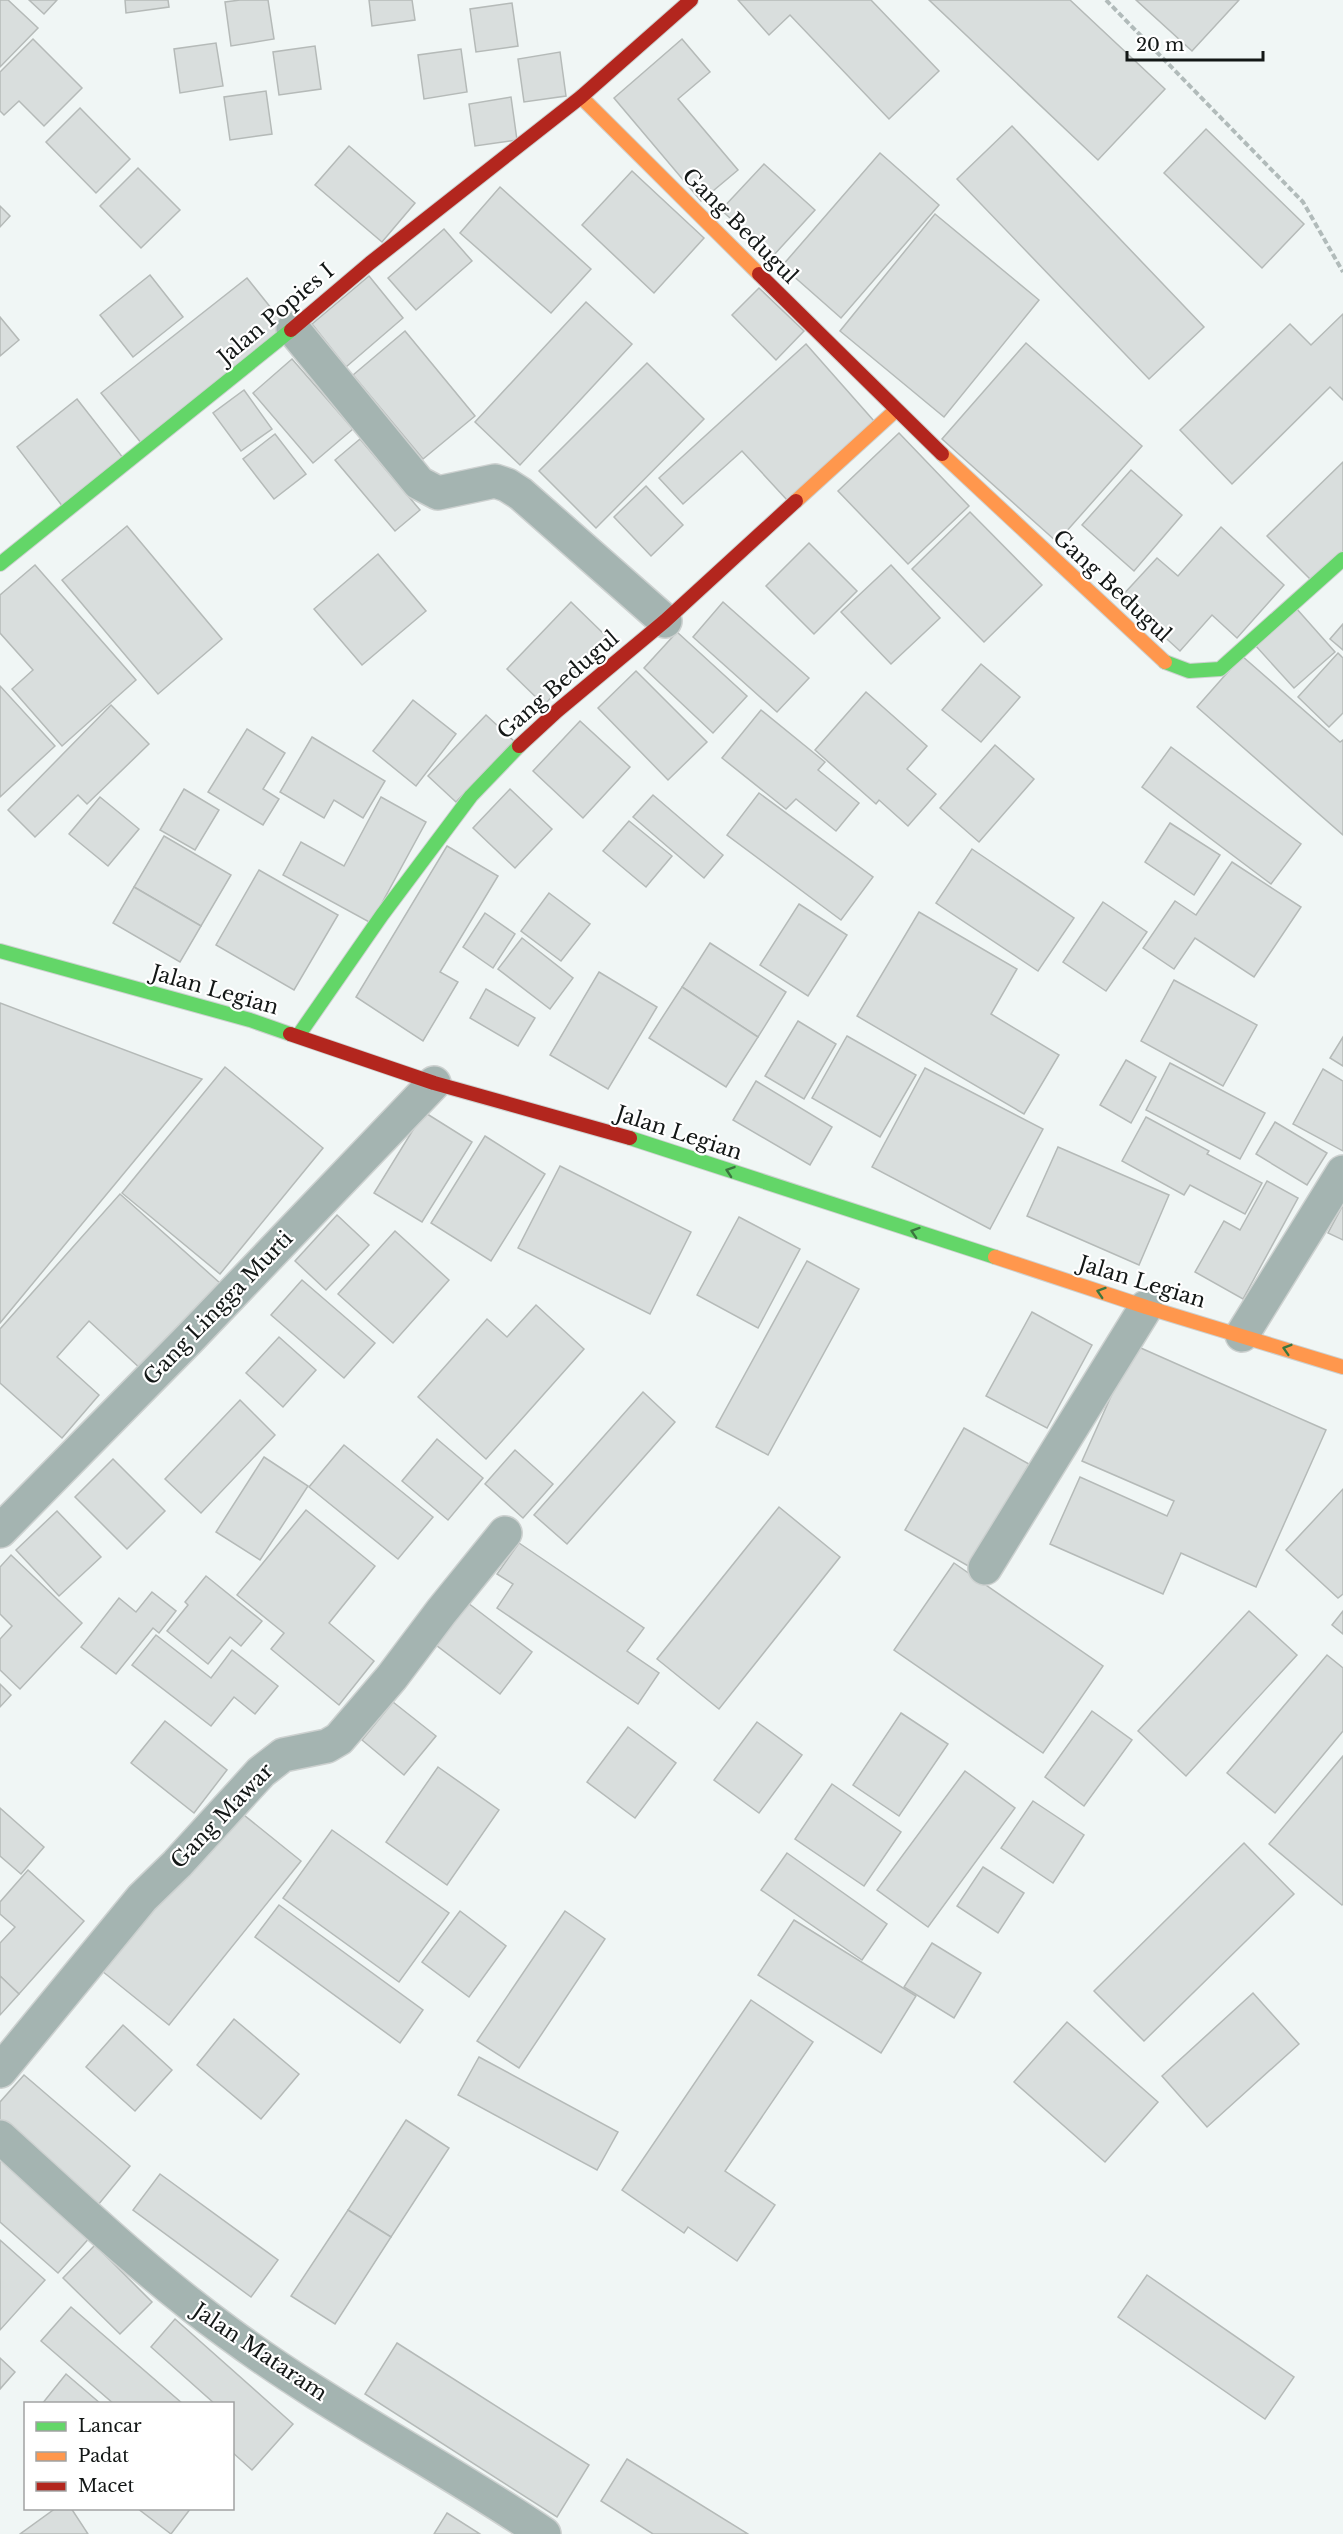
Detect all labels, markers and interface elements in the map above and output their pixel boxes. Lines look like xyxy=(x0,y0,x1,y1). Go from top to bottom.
scale bar xyxy=(1127,24,1264,62)
text: 20 m xyxy=(1136,34,1184,56)
street label: Gang Bedugul xyxy=(677,163,803,289)
street label: Jalan Popies I xyxy=(210,258,339,372)
street label: Gang Bedugul xyxy=(1047,524,1177,648)
street label: Gang Bedugul xyxy=(492,625,624,745)
street label: Jalan Legian xyxy=(145,959,282,1021)
street label: Jalan Legian xyxy=(610,1099,745,1166)
one-way arrow xyxy=(725,1166,736,1179)
street label: Gang Lingga Murti xyxy=(138,1226,298,1390)
one-way arrow xyxy=(910,1227,921,1240)
street label: Jalan Legian xyxy=(1073,1249,1209,1314)
one-way arrow xyxy=(1096,1287,1107,1299)
one-way arrow xyxy=(1282,1344,1293,1356)
street label: Gang Mawar xyxy=(165,1758,279,1874)
street label: Jalan Mataram xyxy=(185,2296,333,2407)
legend xyxy=(24,2402,234,2510)
text: Lancar xyxy=(78,2415,142,2437)
text: Padat xyxy=(78,2445,129,2467)
text: Macet xyxy=(78,2475,135,2497)

